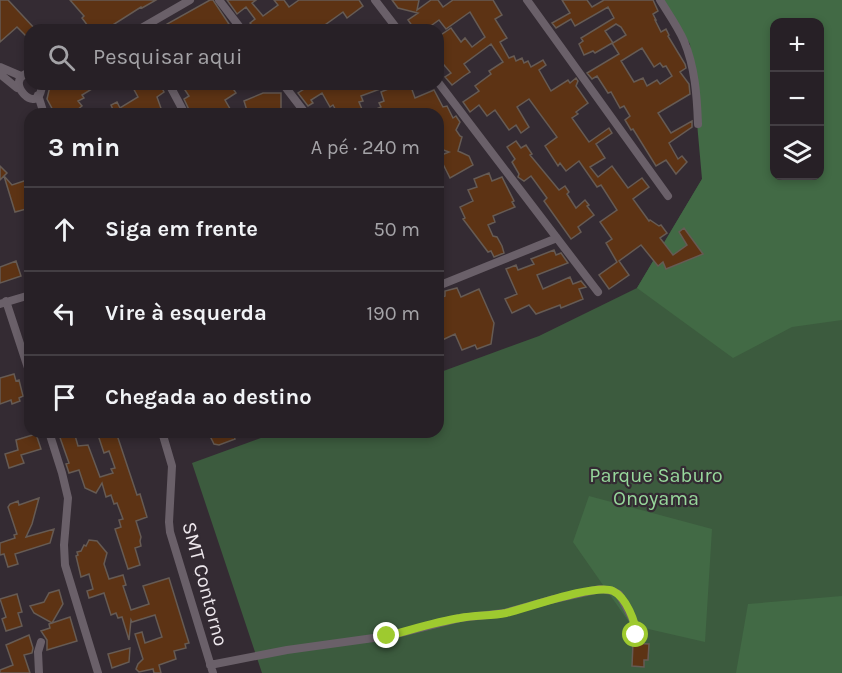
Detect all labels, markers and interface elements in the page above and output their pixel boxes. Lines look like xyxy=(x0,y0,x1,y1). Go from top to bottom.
map controls xyxy=(770,18,824,180)
button: + xyxy=(770,18,824,72)
search box xyxy=(24,24,444,90)
icon: search xyxy=(45,41,78,74)
text: Pesquisar aqui xyxy=(93,44,242,70)
button: − xyxy=(770,72,824,126)
button: layers xyxy=(770,126,824,180)
text: 3 min xyxy=(48,132,120,163)
text: A pé · 240 m xyxy=(311,136,420,159)
icon: ahead xyxy=(48,213,81,246)
text: Siga em frente xyxy=(105,216,258,242)
text: 50 m xyxy=(373,218,420,241)
icon: left xyxy=(48,297,81,330)
text: Vire à esquerda xyxy=(105,300,267,326)
text: 190 m xyxy=(366,302,420,325)
icon: arrive xyxy=(48,381,81,414)
text: Chegada ao destino xyxy=(105,384,312,410)
park label: Parque Saburo Onoyama xyxy=(589,464,723,510)
street label: SMT Contorno xyxy=(177,519,233,649)
route start xyxy=(622,621,648,647)
route end xyxy=(373,622,399,648)

